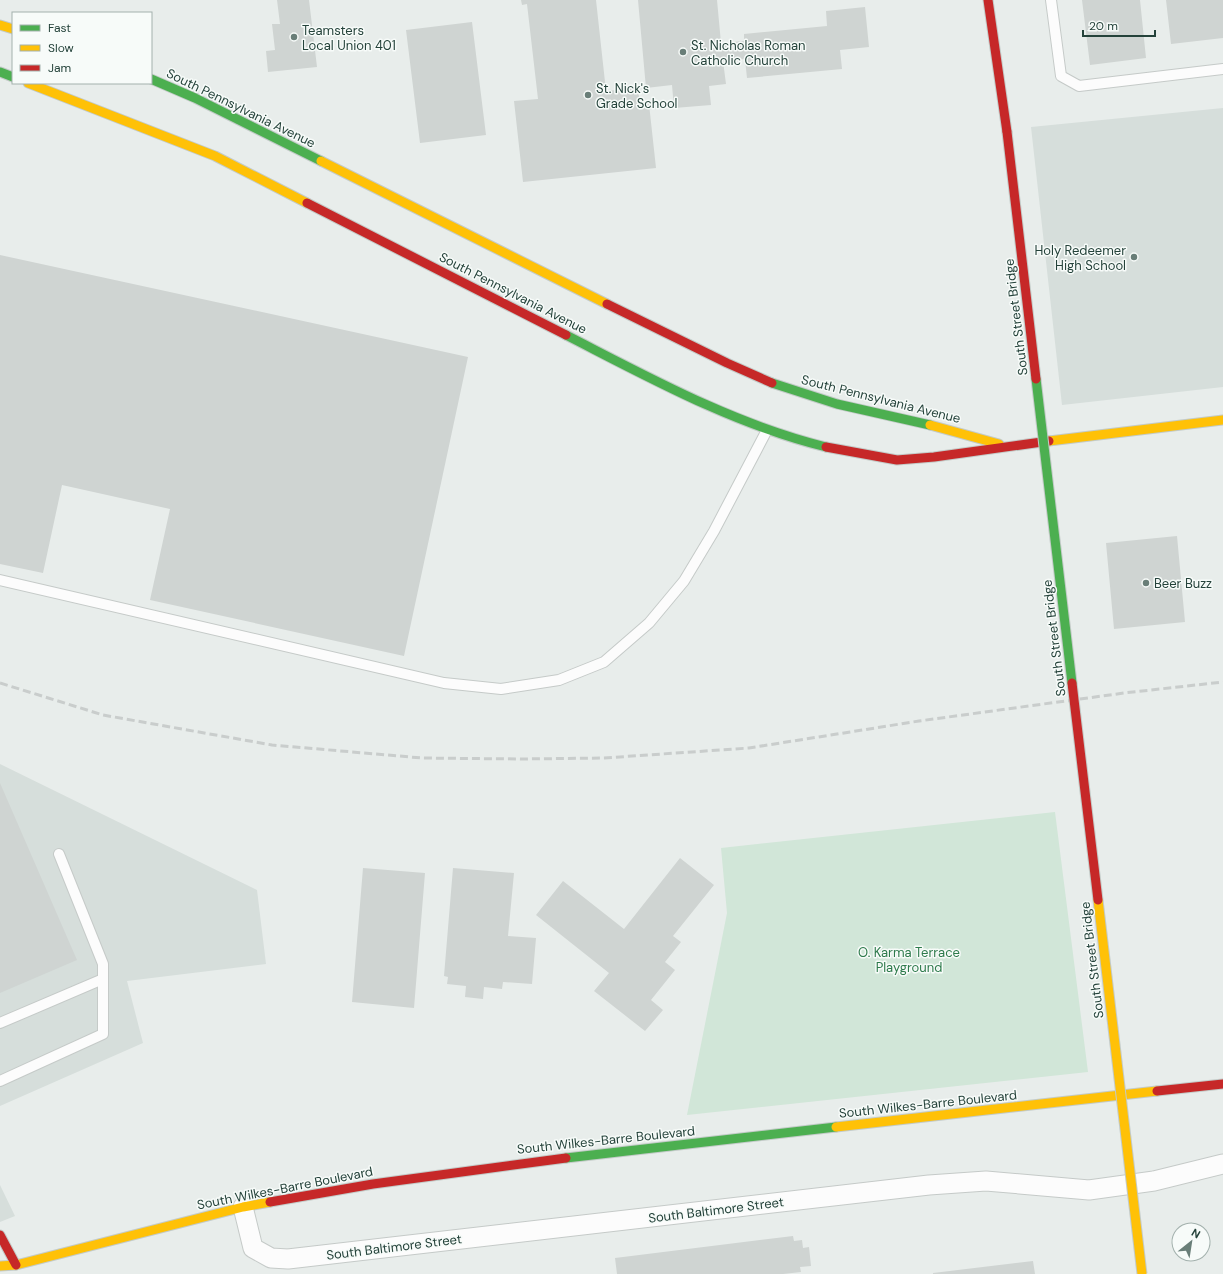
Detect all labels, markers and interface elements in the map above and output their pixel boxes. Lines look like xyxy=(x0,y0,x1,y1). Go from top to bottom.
legend xyxy=(12,12,152,84)
scale bar xyxy=(1083,12,1155,38)
text: 20 m xyxy=(1089,18,1118,34)
text: Fast xyxy=(48,20,71,36)
place label: Teamsters Local Union 401 xyxy=(302,22,396,54)
marker: Teamsters Local Union 401 xyxy=(289,32,299,42)
place label: St. Nicholas Roman Catholic Church xyxy=(691,37,806,69)
text: Slow xyxy=(48,40,74,56)
marker: St. Nicholas Roman Catholic Church xyxy=(678,47,688,57)
text: Jam xyxy=(48,60,71,76)
street label: South Pennsylvania Avenue xyxy=(164,65,318,151)
place label: St. Nick's Grade School xyxy=(596,80,678,112)
marker: St. Nick's Grade School xyxy=(583,90,593,100)
place label: Holy Redeemer High School xyxy=(1034,242,1126,274)
street label: South Pennsylvania Avenue xyxy=(436,248,590,338)
marker: Holy Redeemer High School xyxy=(1129,252,1139,262)
street label: South Street Bridge xyxy=(1000,258,1032,376)
street label: South Pennsylvania Avenue xyxy=(800,371,962,427)
place label: Beer Buzz xyxy=(1154,575,1212,592)
marker: Beer Buzz xyxy=(1141,578,1151,588)
street label: South Street Bridge xyxy=(1038,579,1070,697)
street label: South Street Bridge xyxy=(1076,901,1108,1019)
park label: O. Karma Terrace Playground xyxy=(858,944,960,976)
street label: South Wilkes-Barre Boulevard xyxy=(838,1086,1018,1122)
street label: South Wilkes-Barre Boulevard xyxy=(516,1122,696,1158)
street label: South Wilkes-Barre Boulevard xyxy=(196,1163,374,1213)
street label: South Baltimore Street xyxy=(647,1193,785,1227)
north arrow xyxy=(1171,1222,1211,1262)
text: N xyxy=(1189,1225,1203,1241)
street label: South Baltimore Street xyxy=(325,1230,463,1264)

